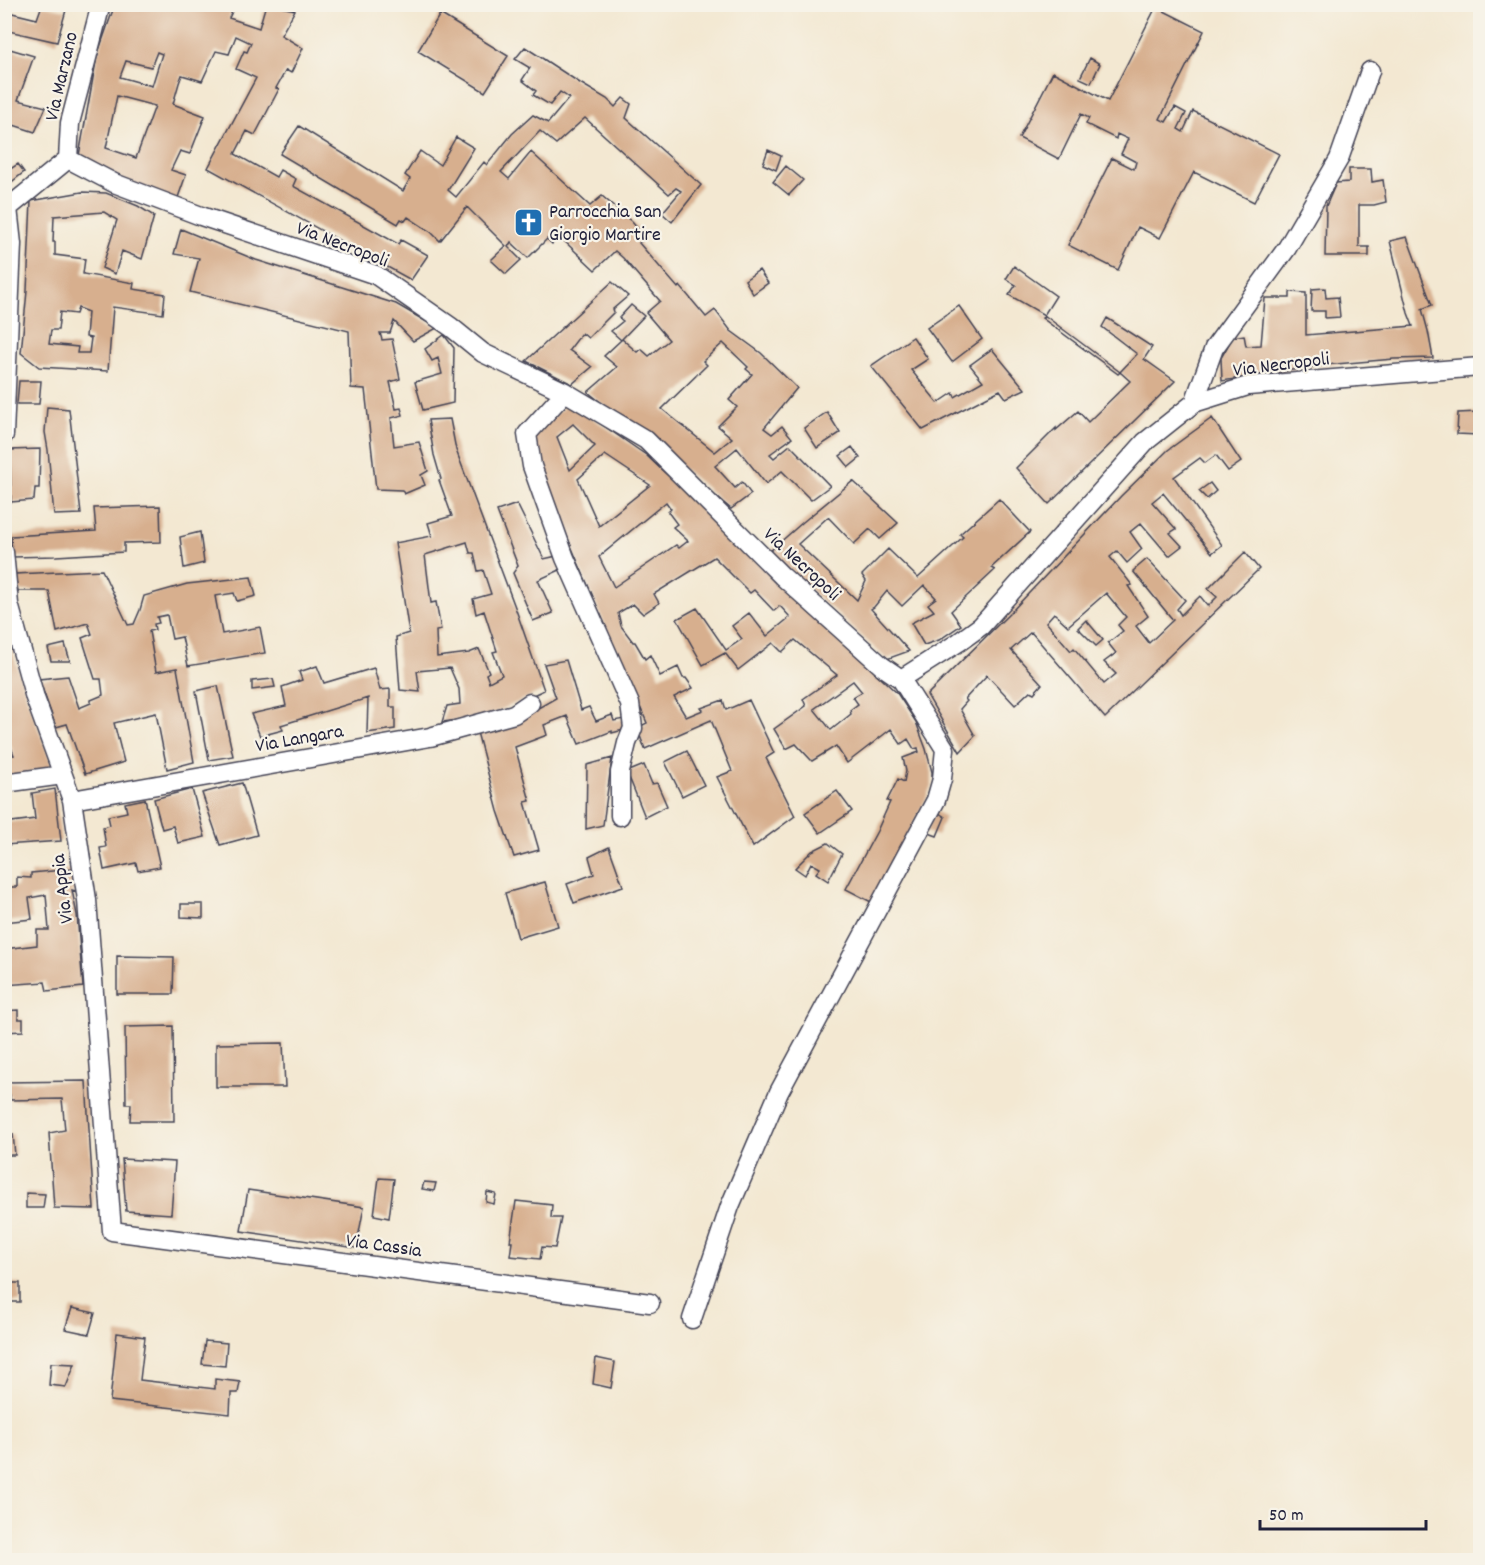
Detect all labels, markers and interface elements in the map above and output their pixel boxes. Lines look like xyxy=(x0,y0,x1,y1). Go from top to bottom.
street label: Via Marzano xyxy=(39,29,87,124)
place label: Parrocchia San Giorgio Martire xyxy=(549,199,662,250)
church icon: Parrocchia San Giorgio Martire xyxy=(512,206,544,238)
street label: Via Necropoli xyxy=(292,215,392,276)
street label: Via Necropoli xyxy=(1232,346,1331,386)
street label: Via Necropoli xyxy=(756,522,846,609)
street label: Via Langara xyxy=(253,718,346,761)
street label: Via Appia xyxy=(46,852,82,925)
street label: Via Cassia xyxy=(344,1228,424,1266)
scale bar xyxy=(1260,1493,1426,1531)
text: 50 m xyxy=(1269,1504,1304,1529)

